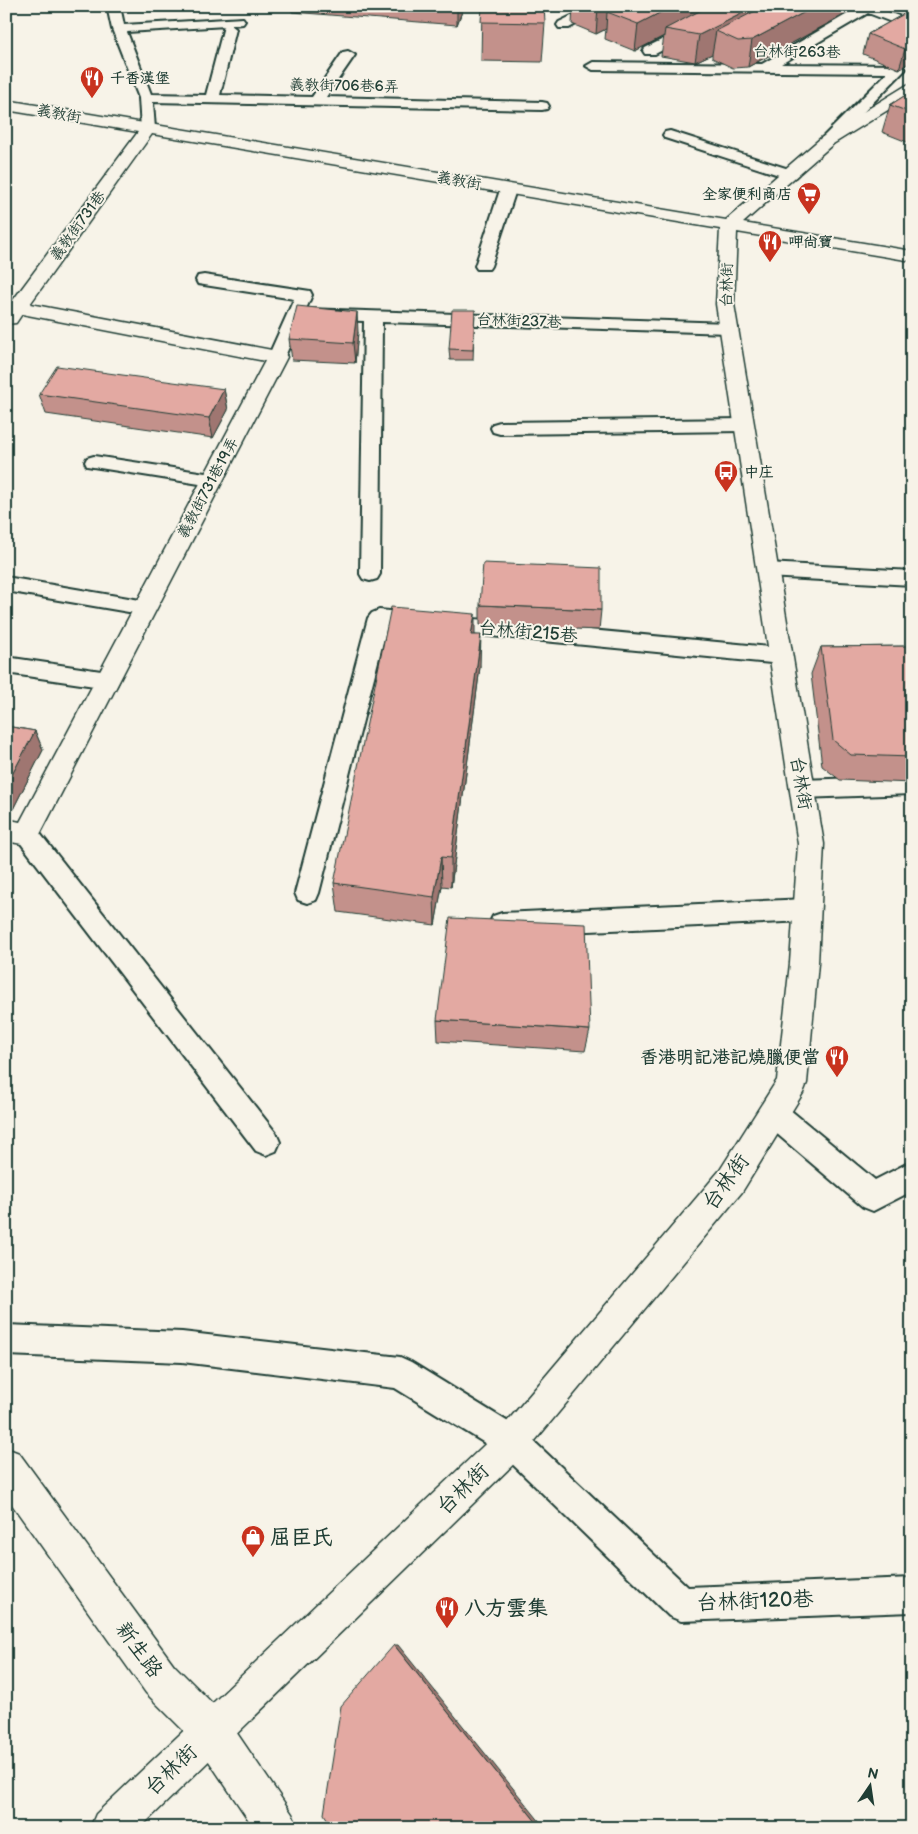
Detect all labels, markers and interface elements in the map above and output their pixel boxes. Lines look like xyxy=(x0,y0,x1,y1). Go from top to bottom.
street label: 台林街263巷 xyxy=(753,42,841,62)
restaurant icon: 千香漢堡 xyxy=(79,65,105,99)
place label: 千香漢堡 xyxy=(110,69,170,88)
street label: 義教街706巷6弄 xyxy=(289,76,399,96)
street label: 義教街 xyxy=(35,101,83,127)
street label: 義教街 xyxy=(435,168,483,194)
supermarket icon: 全家便利商店 xyxy=(796,181,822,215)
place label: 全家便利商店 xyxy=(702,185,792,204)
street label: 義教街731巷 xyxy=(46,187,110,265)
restaurant icon: 呷尚寶 xyxy=(757,229,783,263)
place label: 呷尚寶 xyxy=(788,233,833,252)
street label: 台林街 xyxy=(717,262,737,308)
street label: 台林街237巷 xyxy=(476,310,562,332)
street label: 義教街731巷19弄 xyxy=(173,434,243,542)
bus stop icon: 中庄 xyxy=(713,459,739,493)
place label: 中庄 xyxy=(744,463,774,482)
street label: 台林街215巷 xyxy=(477,617,579,647)
street label: 台林街 xyxy=(786,755,816,811)
restaurant icon: 香港明記港記燒臘便當 xyxy=(824,1044,850,1078)
place label: 香港明記港記燒臘便當 xyxy=(640,1047,820,1068)
street label: 台林街 xyxy=(697,1149,755,1215)
street label: 台林街 xyxy=(432,1458,494,1520)
shop icon: 屈臣氏 xyxy=(240,1524,266,1558)
place label: 屈臣氏 xyxy=(270,1525,333,1550)
street label: 台林街120巷 xyxy=(696,1586,814,1616)
restaurant icon: 八方雲集 xyxy=(434,1595,460,1629)
place label: 八方雲集 xyxy=(464,1596,548,1621)
street label: 新生路 xyxy=(110,1617,168,1683)
street label: 台林街 xyxy=(139,1739,203,1801)
north arrow xyxy=(846,1762,896,1812)
text: N xyxy=(866,1764,880,1783)

